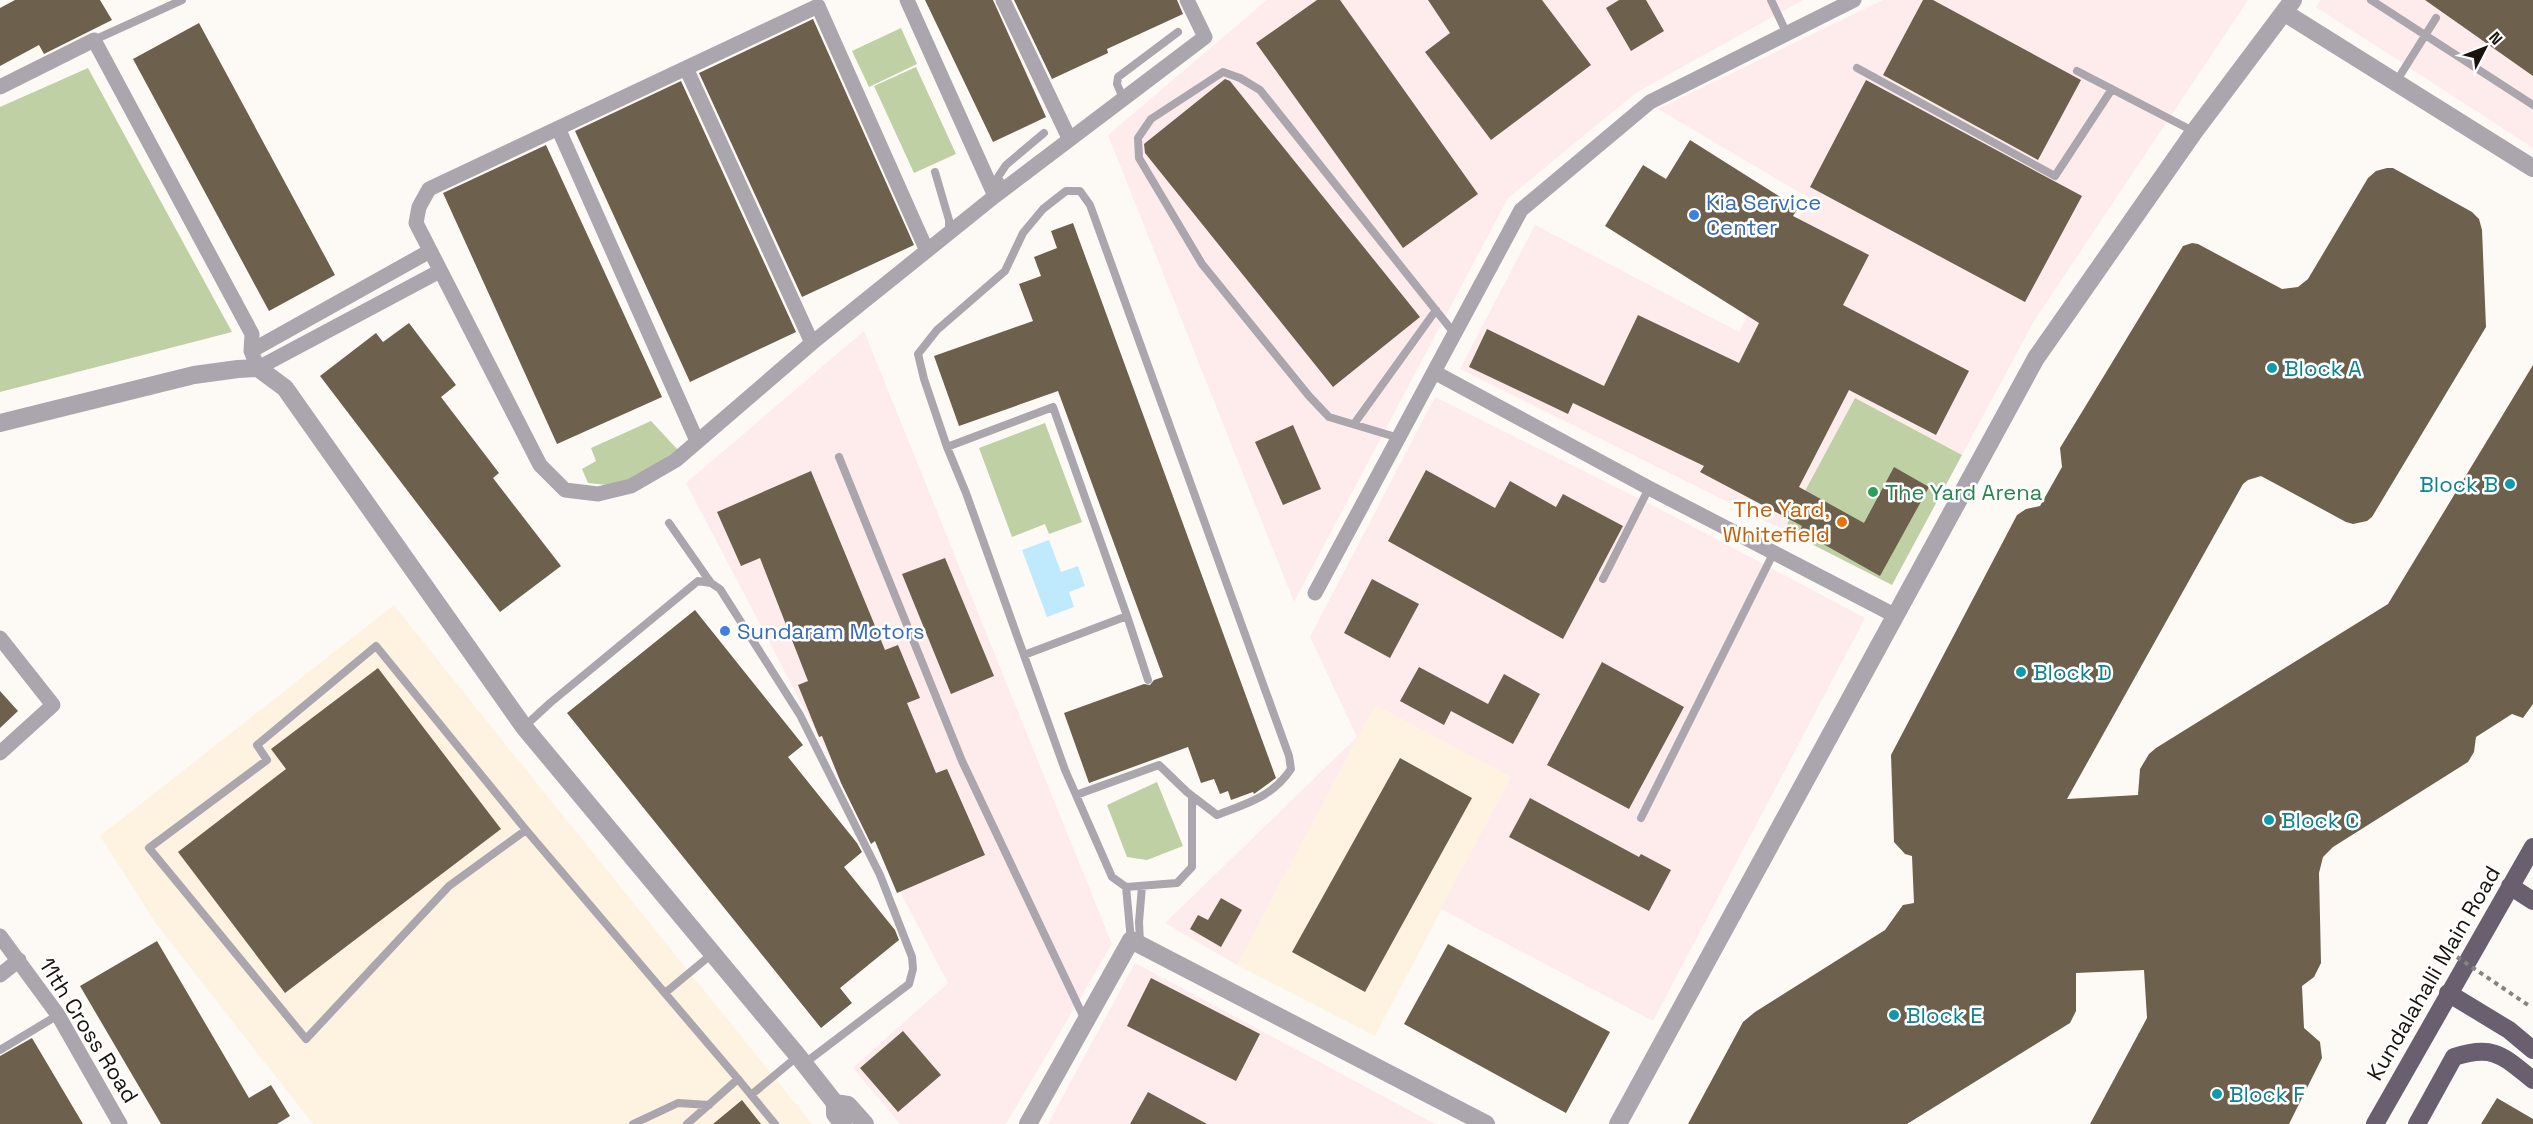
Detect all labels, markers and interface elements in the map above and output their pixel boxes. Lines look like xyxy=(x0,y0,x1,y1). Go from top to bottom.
north arrow xyxy=(2455,18,2515,78)
text: N xyxy=(2484,27,2507,49)
place label: Kia Service Center xyxy=(1706,188,1821,241)
marker: Kia Service Center xyxy=(1687,208,1701,222)
place label: Block A xyxy=(2284,354,2362,382)
marker: Block A xyxy=(2265,361,2279,375)
place label: Block B xyxy=(2419,470,2498,498)
marker: Block B xyxy=(2503,477,2517,491)
place label: The Yard Arena xyxy=(1885,478,2043,506)
marker: The Yard Arena xyxy=(1866,485,1880,499)
place label: The Yard, Whitefield xyxy=(1722,495,1830,548)
marker: The Yard, Whitefield xyxy=(1835,515,1849,529)
place label: Sundaram Motors xyxy=(737,617,925,645)
marker: Sundaram Motors xyxy=(718,624,732,638)
place label: Block D xyxy=(2033,658,2112,686)
marker: Block D xyxy=(2014,665,2028,679)
place label: Block C xyxy=(2281,806,2359,834)
marker: Block C xyxy=(2262,813,2276,827)
street label: Kundalahalli Main Road xyxy=(2360,861,2506,1085)
street label: 11th Cross Road xyxy=(33,952,145,1108)
place label: Block E xyxy=(1906,1001,1983,1029)
marker: Block E xyxy=(1887,1008,1901,1022)
place label: Block F xyxy=(2229,1080,2305,1108)
marker: Block F xyxy=(2210,1087,2224,1101)

